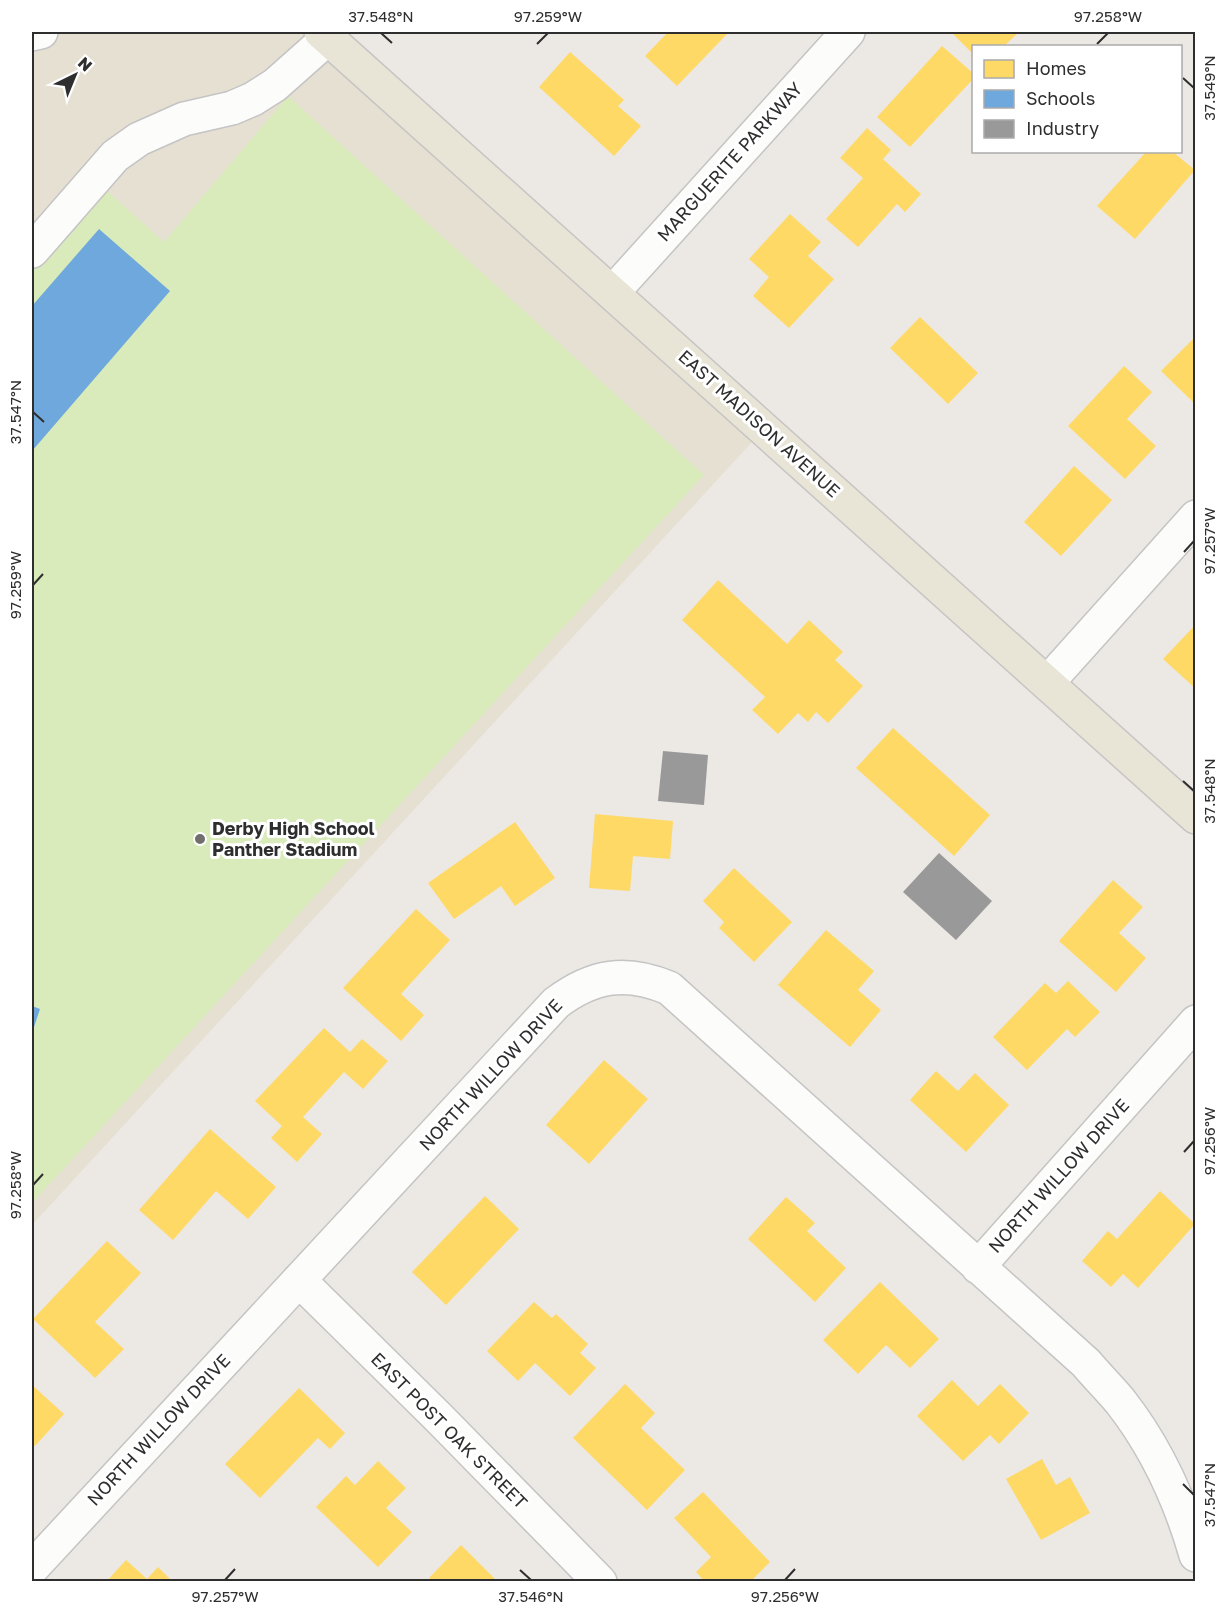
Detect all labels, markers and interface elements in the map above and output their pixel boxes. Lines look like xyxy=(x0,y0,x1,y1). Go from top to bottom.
text: 37.548°N xyxy=(348,7,414,25)
text: 97.259°W xyxy=(514,7,582,25)
text: 97.258°W xyxy=(1074,7,1142,25)
north arrow xyxy=(45,45,105,105)
legend xyxy=(972,45,1182,153)
text: N xyxy=(74,53,97,75)
text: 37.549°N xyxy=(1200,55,1218,121)
text: Homes xyxy=(1026,57,1086,79)
street label: MARGUERITE PARKWAY xyxy=(652,77,807,245)
text: Schools xyxy=(1026,87,1095,109)
text: Industry xyxy=(1026,117,1099,139)
street label: EAST MADISON AVENUE xyxy=(674,345,845,502)
text: 37.547°N xyxy=(6,380,24,444)
text: 97.257°W xyxy=(1200,507,1218,575)
text: 97.259°W xyxy=(6,551,24,619)
text: 37.548°N xyxy=(1200,758,1218,824)
place label: Derby High School Panther Stadium xyxy=(212,817,375,860)
marker: Derby High School Panther Stadium xyxy=(193,832,207,846)
street label: NORTH WILLOW DRIVE xyxy=(414,994,566,1155)
street label: NORTH WILLOW DRIVE xyxy=(983,1094,1133,1257)
text: 97.256°W xyxy=(1200,1107,1218,1175)
text: 97.258°W xyxy=(6,1151,24,1219)
street label: EAST POST OAK STREET xyxy=(367,1348,532,1513)
street label: NORTH WILLOW DRIVE xyxy=(82,1349,234,1510)
text: 37.547°N xyxy=(1200,1463,1218,1527)
text: 97.257°W xyxy=(191,1587,259,1605)
text: 37.546°N xyxy=(498,1587,564,1605)
text: 97.256°W xyxy=(751,1587,819,1605)

